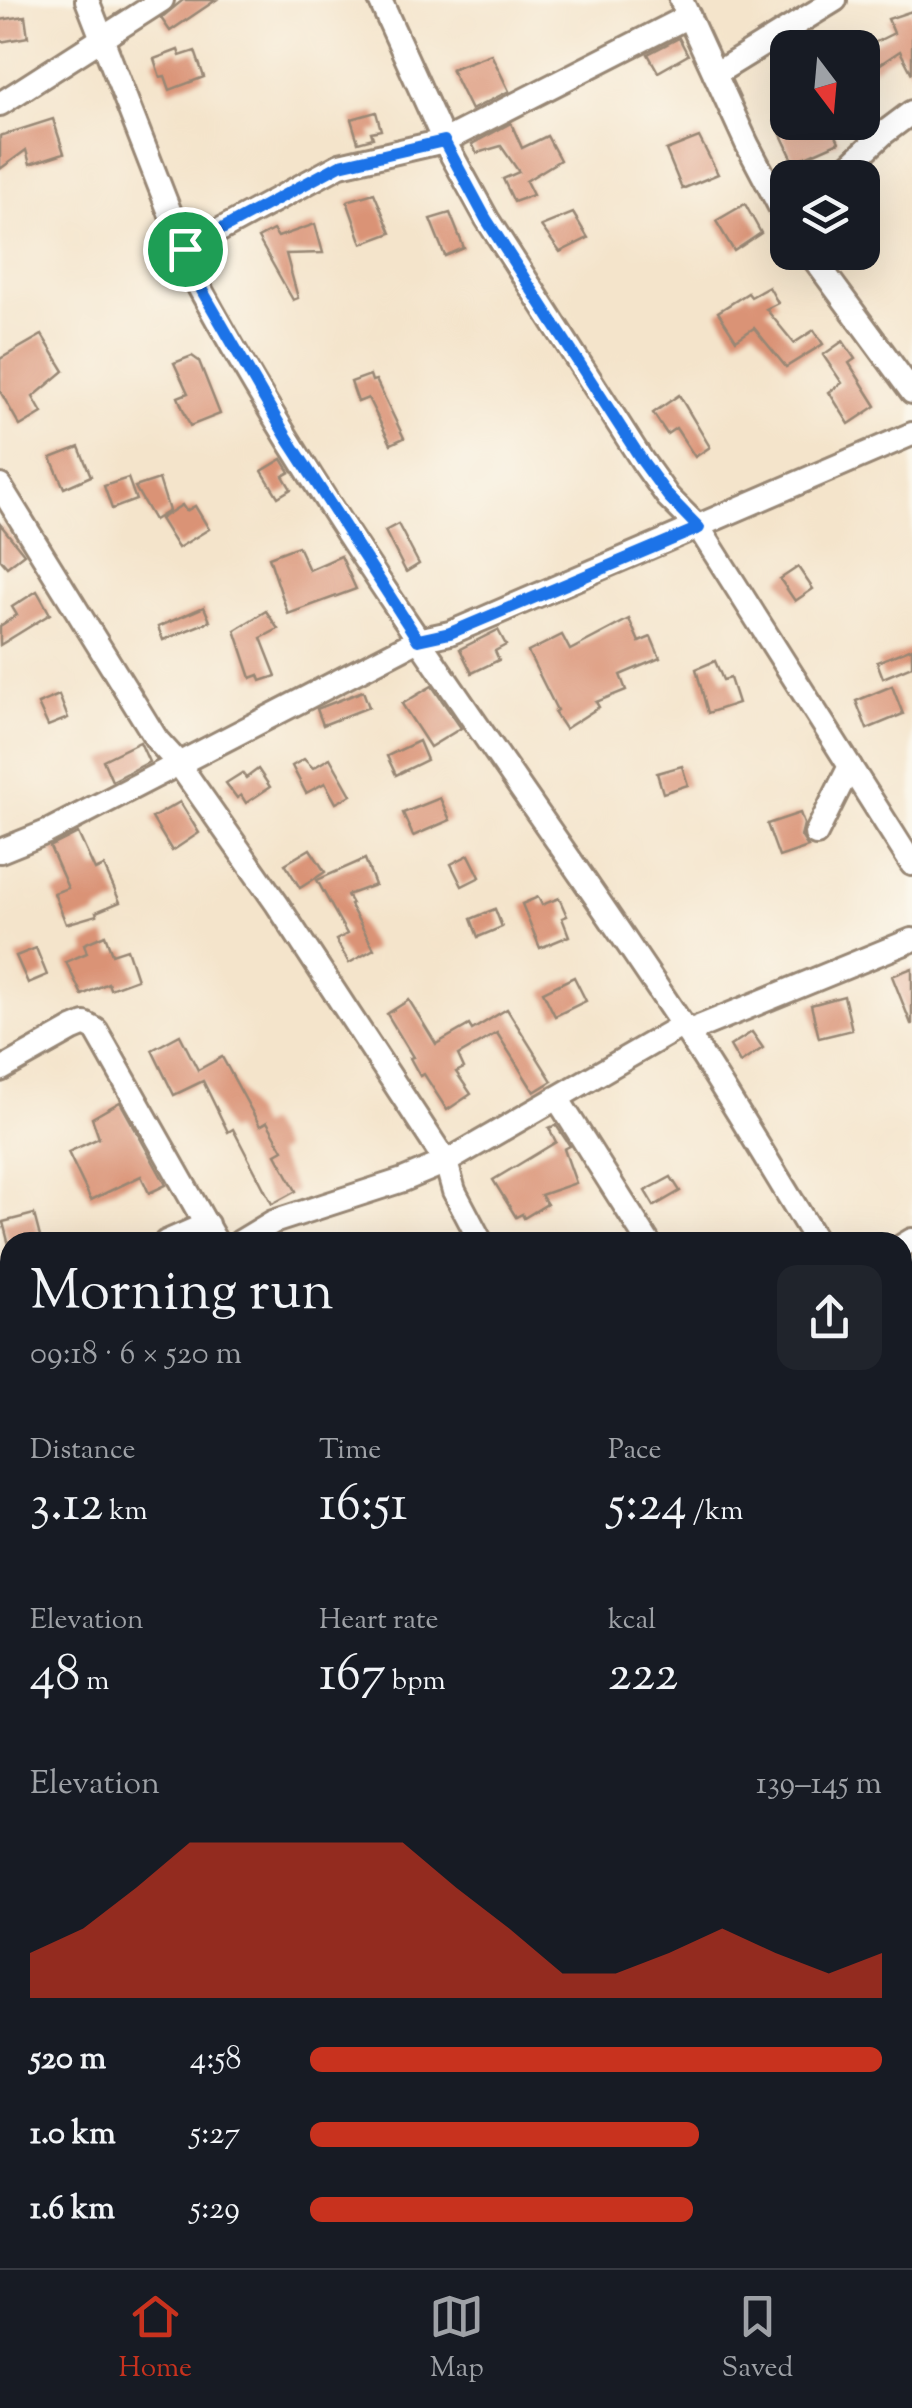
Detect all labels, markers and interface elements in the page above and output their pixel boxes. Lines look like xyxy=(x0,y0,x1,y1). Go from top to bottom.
north arrow xyxy=(770,30,880,140)
map controls xyxy=(770,30,880,270)
button: layers xyxy=(770,160,880,270)
pin xyxy=(143,207,228,292)
icon: arrive xyxy=(158,222,213,277)
text: Morning run xyxy=(30,1255,334,1334)
button: share xyxy=(777,1265,882,1370)
text: 09:18 · 6 × 520 m xyxy=(30,1332,242,1378)
text: Distance xyxy=(30,1431,136,1471)
text: Time xyxy=(319,1431,381,1471)
text: Pace xyxy=(608,1431,662,1471)
text: 3.12 xyxy=(30,1471,103,1543)
text: 16:51 xyxy=(319,1471,407,1543)
text: 5:24 xyxy=(608,1471,687,1543)
text: km xyxy=(103,1492,148,1532)
text: /km xyxy=(687,1492,743,1532)
text: Elevation xyxy=(30,1601,144,1641)
text: Heart rate xyxy=(319,1601,439,1641)
text: kcal xyxy=(608,1601,656,1641)
text: 48 xyxy=(30,1641,80,1713)
text: 167 xyxy=(319,1641,386,1713)
text: 222 xyxy=(608,1641,678,1713)
text: m xyxy=(80,1662,109,1702)
text: bpm xyxy=(386,1662,446,1702)
text: Elevation xyxy=(30,1762,160,1808)
text: 139–145 m xyxy=(756,1762,882,1808)
text: 520 m xyxy=(30,2037,106,2083)
text: 4:58 xyxy=(190,2037,241,2083)
text: 1.0 km xyxy=(30,2112,116,2158)
text: 5:27 xyxy=(190,2112,240,2158)
text: 1.6 km xyxy=(30,2187,115,2233)
text: 5:29 xyxy=(190,2187,240,2233)
tab: Home xyxy=(119,2289,192,2389)
tab: Map xyxy=(429,2289,484,2389)
tab: Saved xyxy=(721,2289,793,2389)

